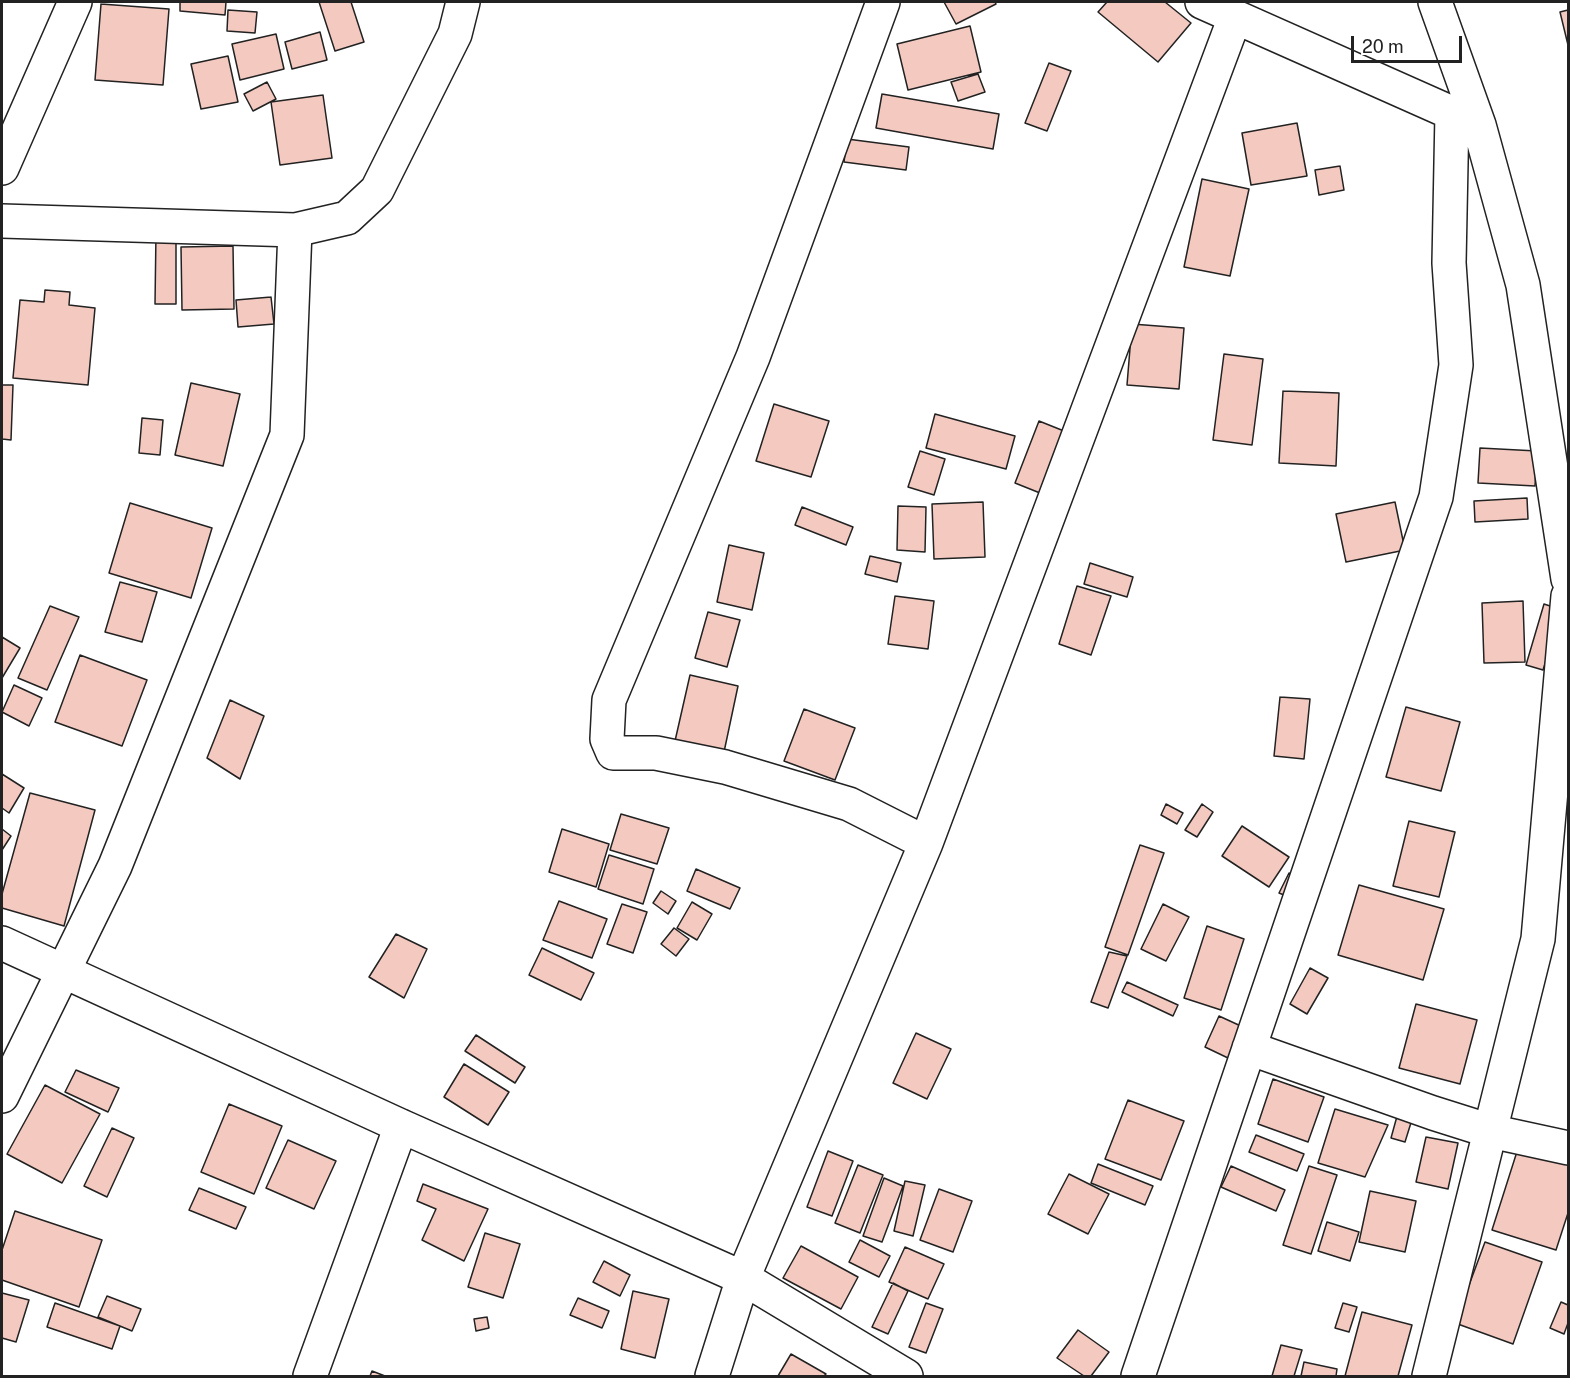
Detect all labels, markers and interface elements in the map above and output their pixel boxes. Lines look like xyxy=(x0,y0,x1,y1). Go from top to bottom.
scale bar xyxy=(1354,24,1465,62)
text: 20 m xyxy=(1362,36,1404,57)

